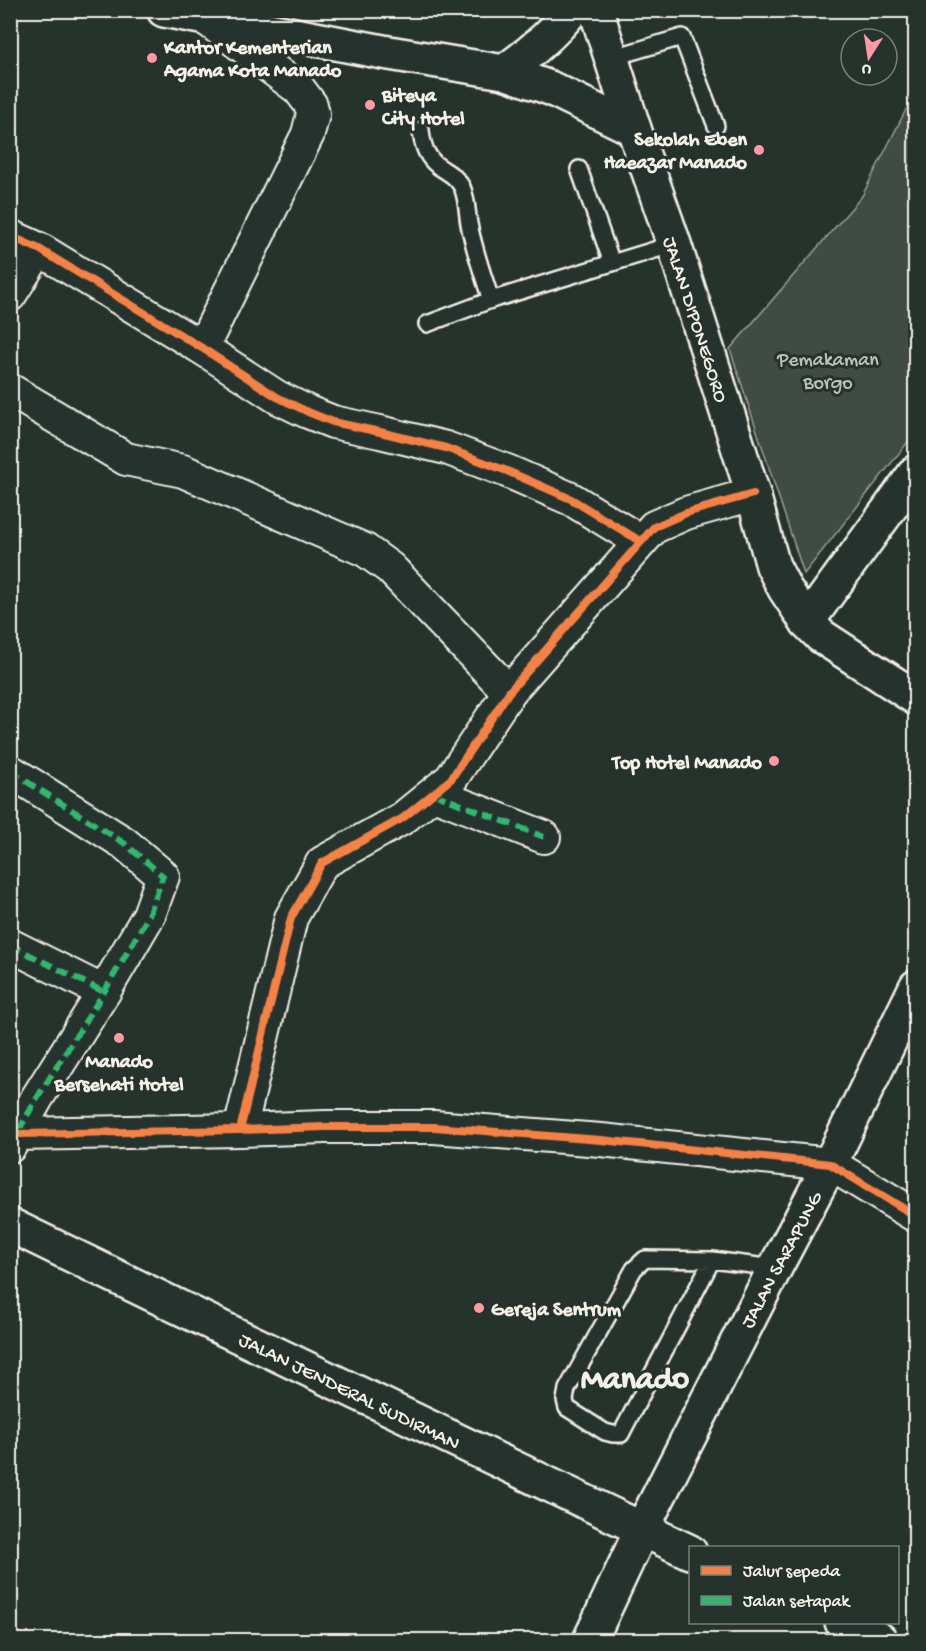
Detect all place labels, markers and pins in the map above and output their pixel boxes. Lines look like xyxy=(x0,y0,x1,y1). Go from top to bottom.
place label: Kantor Kementerian Agama Kota Manado xyxy=(163,38,342,84)
marker: Kantor Kementerian Agama Kota Manado xyxy=(145,51,159,65)
place label: Biteya City Hotel xyxy=(381,86,465,132)
marker: Biteya City Hotel xyxy=(363,98,377,112)
place label: Sekolah Eben Haeazar Manado xyxy=(604,130,748,176)
marker: Sekolah Eben Haeazar Manado xyxy=(752,143,766,157)
place label: Top Hotel Manado xyxy=(610,753,763,776)
marker: Top Hotel Manado xyxy=(767,754,781,768)
marker: Manado Bersehati Hotel xyxy=(112,1031,126,1045)
place label: Manado Bersehati Hotel xyxy=(53,1052,184,1098)
place label: Gereja Sentrum xyxy=(491,1300,622,1323)
marker: Gereja Sentrum xyxy=(472,1301,486,1315)

